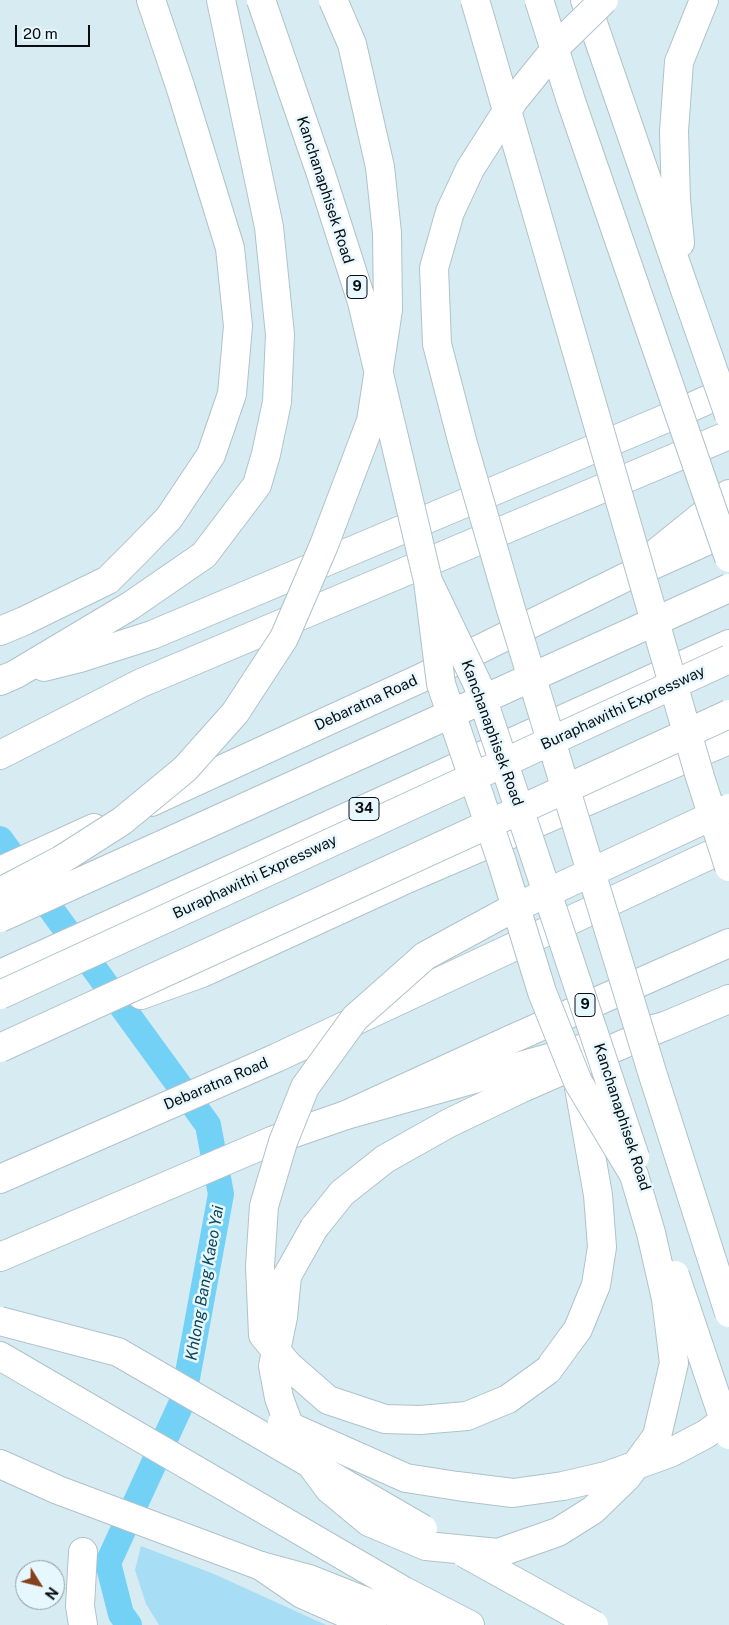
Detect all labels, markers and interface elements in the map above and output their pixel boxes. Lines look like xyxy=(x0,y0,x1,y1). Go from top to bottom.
scale bar xyxy=(18,15,92,47)
text: 20 m xyxy=(23,25,58,42)
street label: Kanchanaphisek Road xyxy=(293,114,357,266)
road number: 9 xyxy=(347,276,367,298)
street label: Kanchanaphisek Road xyxy=(457,658,527,808)
street label: Buraphawithi Expressway xyxy=(538,662,708,754)
street label: Debaratna Road xyxy=(312,671,420,735)
road number: 34 xyxy=(349,798,379,821)
street label: Buraphawithi Expressway xyxy=(170,831,340,923)
road number: 9 xyxy=(575,994,595,1016)
street label: Kanchanaphisek Road xyxy=(590,1041,654,1193)
street label: Debaratna Road xyxy=(161,1054,271,1114)
water label: Khlong Bang Kaeo Yai xyxy=(182,1204,228,1362)
north arrow xyxy=(15,1560,65,1610)
text: N xyxy=(42,1584,61,1602)

